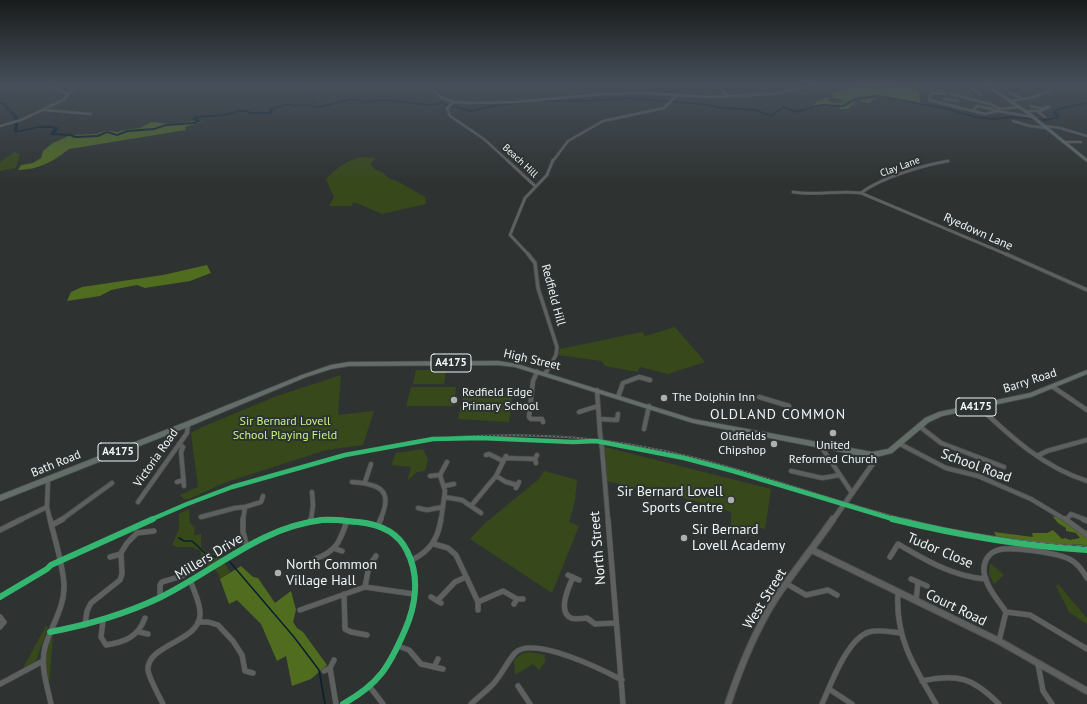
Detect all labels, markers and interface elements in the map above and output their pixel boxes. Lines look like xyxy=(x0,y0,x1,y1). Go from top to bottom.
street label: Beach Hill xyxy=(500,142,540,180)
street label: Clay Lane xyxy=(878,154,922,180)
street label: Ryedown Lane xyxy=(941,210,1015,254)
street label: Redfield Hill xyxy=(538,263,568,327)
street label: High Street xyxy=(502,346,562,374)
road number: A4175 xyxy=(431,354,471,372)
street label: Barry Road xyxy=(1001,366,1059,396)
place label: Redfield Edge Primary School xyxy=(462,386,539,414)
place label: The Dolphin Inn xyxy=(672,391,755,405)
marker: The Dolphin Inn xyxy=(659,393,669,403)
marker: Redfield Edge Primary School xyxy=(449,395,459,405)
road number: A4175 xyxy=(956,398,996,416)
district label: OLDLAND COMMON xyxy=(710,407,846,423)
park label: Sir Bernard Lovell School Playing Field xyxy=(233,415,337,443)
street label: Victoria Road xyxy=(131,426,181,490)
marker: United Reformed Church xyxy=(828,428,838,438)
place label: Oldfields Chipshop xyxy=(718,430,766,458)
marker: Oldfields Chipshop xyxy=(769,439,779,449)
place label: United Reformed Church xyxy=(789,439,877,467)
road number: A4175 xyxy=(98,443,138,461)
street label: School Road xyxy=(938,445,1014,487)
street label: Bath Road xyxy=(29,448,83,480)
place label: Sir Bernard Lovell Sports Centre xyxy=(617,484,723,516)
marker: Sir Bernard Lovell Sports Centre xyxy=(726,495,736,505)
street label: North Street xyxy=(586,510,610,586)
place label: Sir Bernard Lovell Academy xyxy=(692,522,785,554)
street label: Millers Drive xyxy=(172,530,246,584)
street label: Tudor Close xyxy=(905,530,975,572)
marker: Sir Bernard Lovell Academy xyxy=(679,533,689,543)
place label: North Common Village Hall xyxy=(286,557,377,590)
street label: West Street xyxy=(740,566,790,632)
marker: North Common Village Hall xyxy=(273,568,283,578)
street label: Court Road xyxy=(923,586,989,630)

